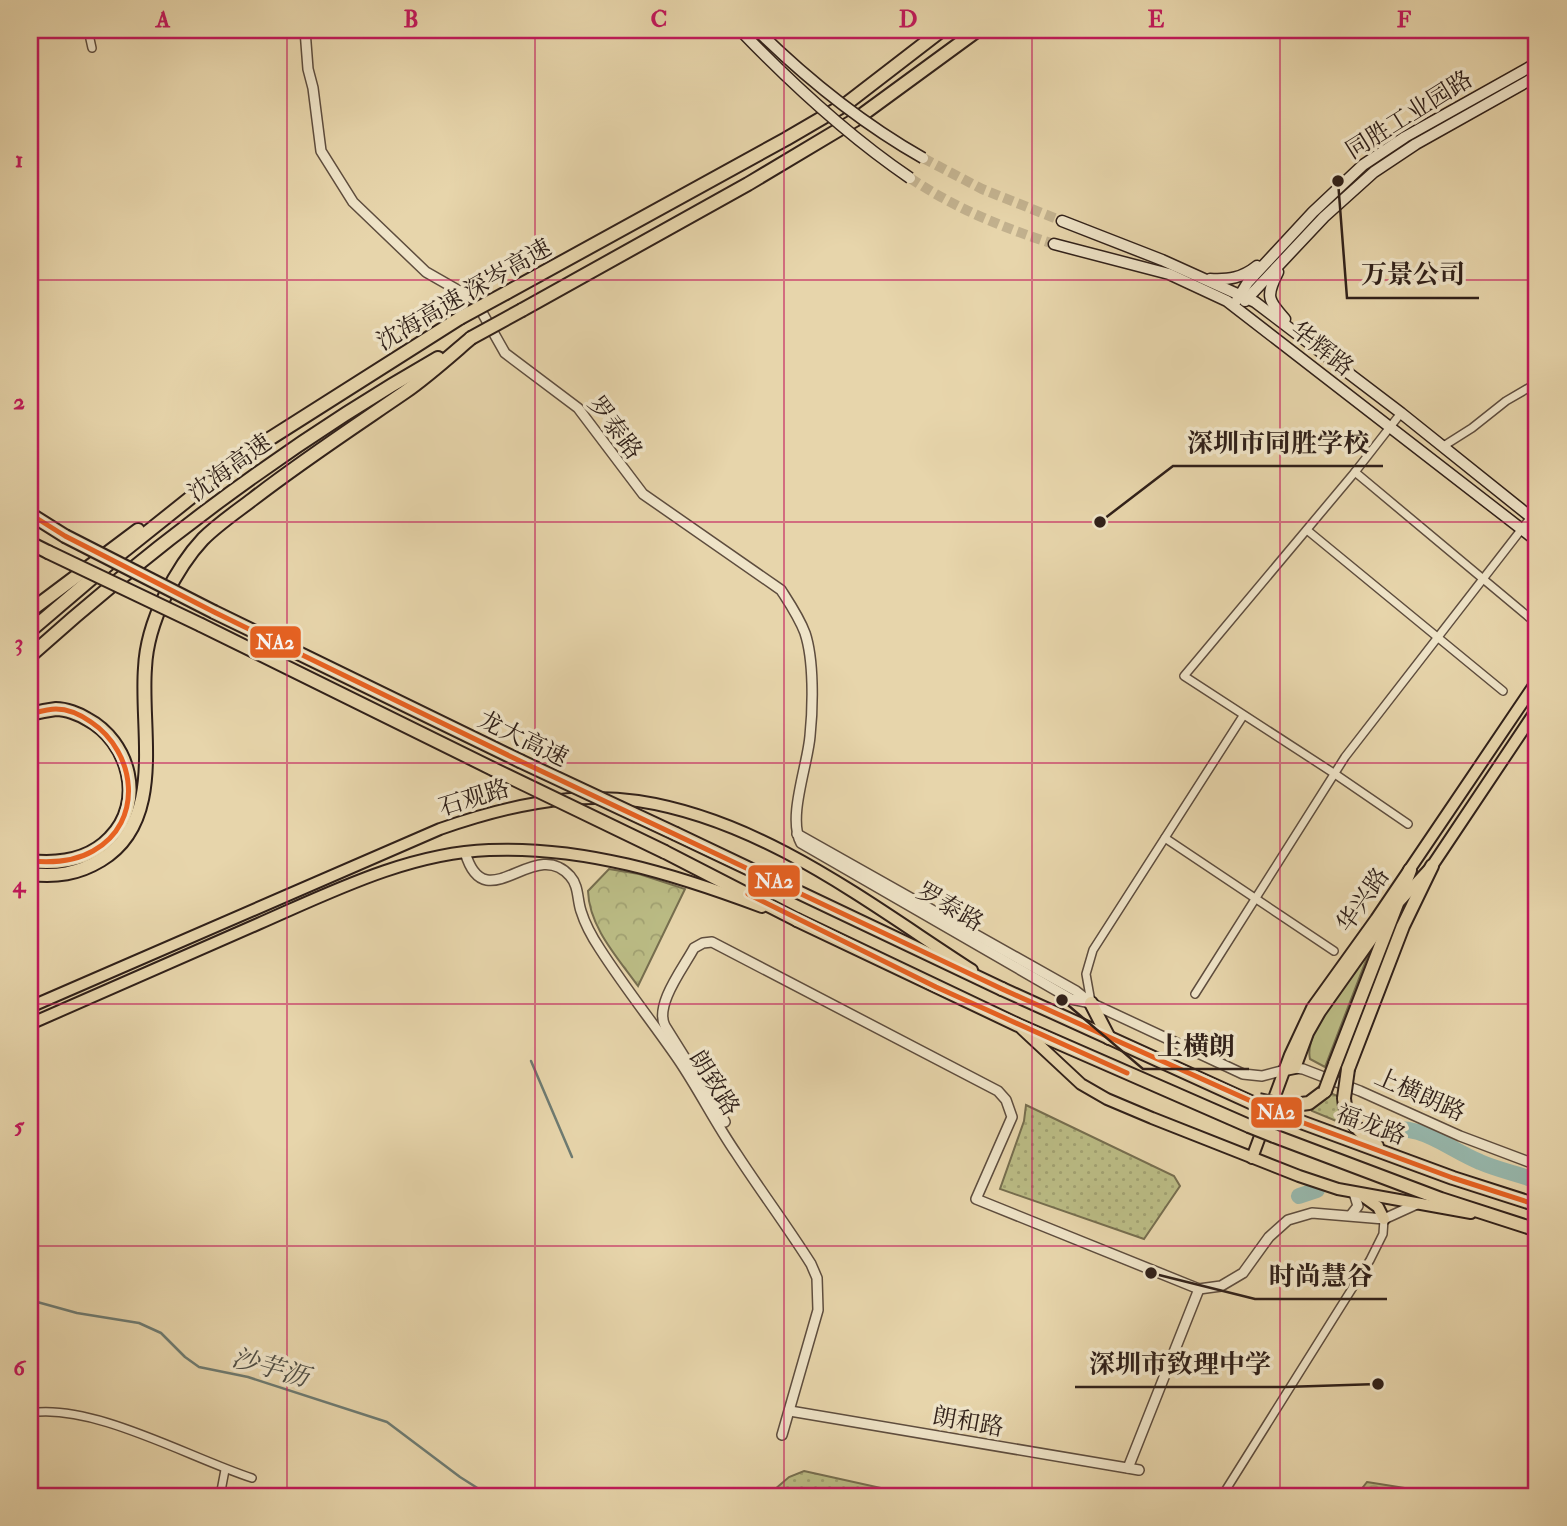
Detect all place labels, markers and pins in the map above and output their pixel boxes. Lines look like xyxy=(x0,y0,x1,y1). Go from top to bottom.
callout: 万景公司 xyxy=(1347,251,1479,298)
callout: 深圳市同胜学校 xyxy=(1173,419,1383,466)
callout: 上横朗 xyxy=(1143,1022,1249,1069)
callout: 时尚慧谷 xyxy=(1255,1252,1387,1299)
callout: 深圳市致理中学 xyxy=(1075,1340,1285,1387)

